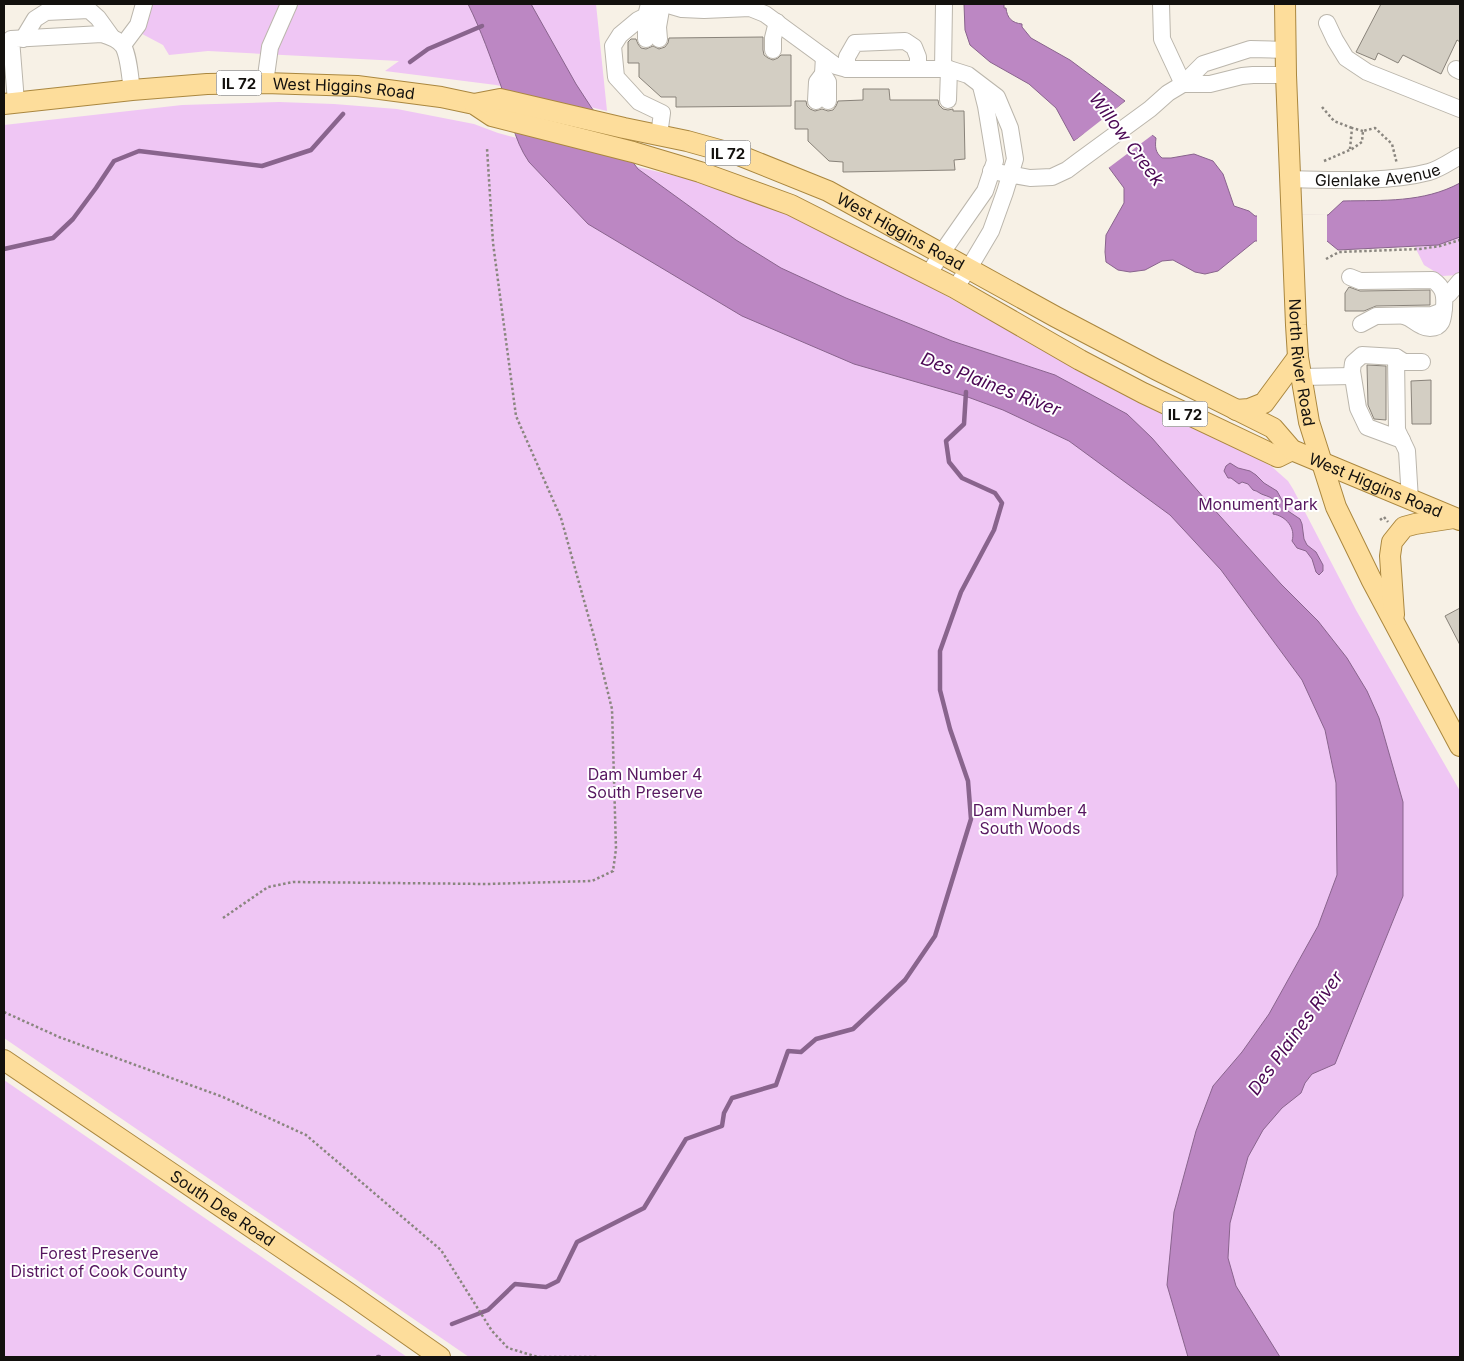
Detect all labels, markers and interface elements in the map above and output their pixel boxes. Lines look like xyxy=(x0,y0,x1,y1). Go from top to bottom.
road number: IL 72 xyxy=(216,70,262,96)
street label: West Higgins Road xyxy=(272,73,416,103)
water label: Willow Creek xyxy=(1085,88,1170,191)
road number: IL 72 xyxy=(706,140,750,166)
street label: Glenlake Avenue xyxy=(1315,159,1443,190)
street label: West Higgins Road xyxy=(833,188,968,274)
street label: North River Road xyxy=(1285,298,1320,428)
water label: Des Plaines River xyxy=(918,348,1065,421)
road number: IL 72 xyxy=(1162,402,1208,426)
street label: West Higgins Road xyxy=(1306,448,1445,522)
park label: Monument Park xyxy=(1198,494,1318,514)
park label: Dam Number 4 South Preserve xyxy=(587,764,703,802)
park label: Dam Number 4 South Woods xyxy=(973,800,1087,838)
water label: Des Plaines River xyxy=(1243,966,1348,1099)
street label: South Dee Road xyxy=(167,1165,279,1250)
park label: Forest Preserve District of Cook County xyxy=(10,1243,188,1281)

